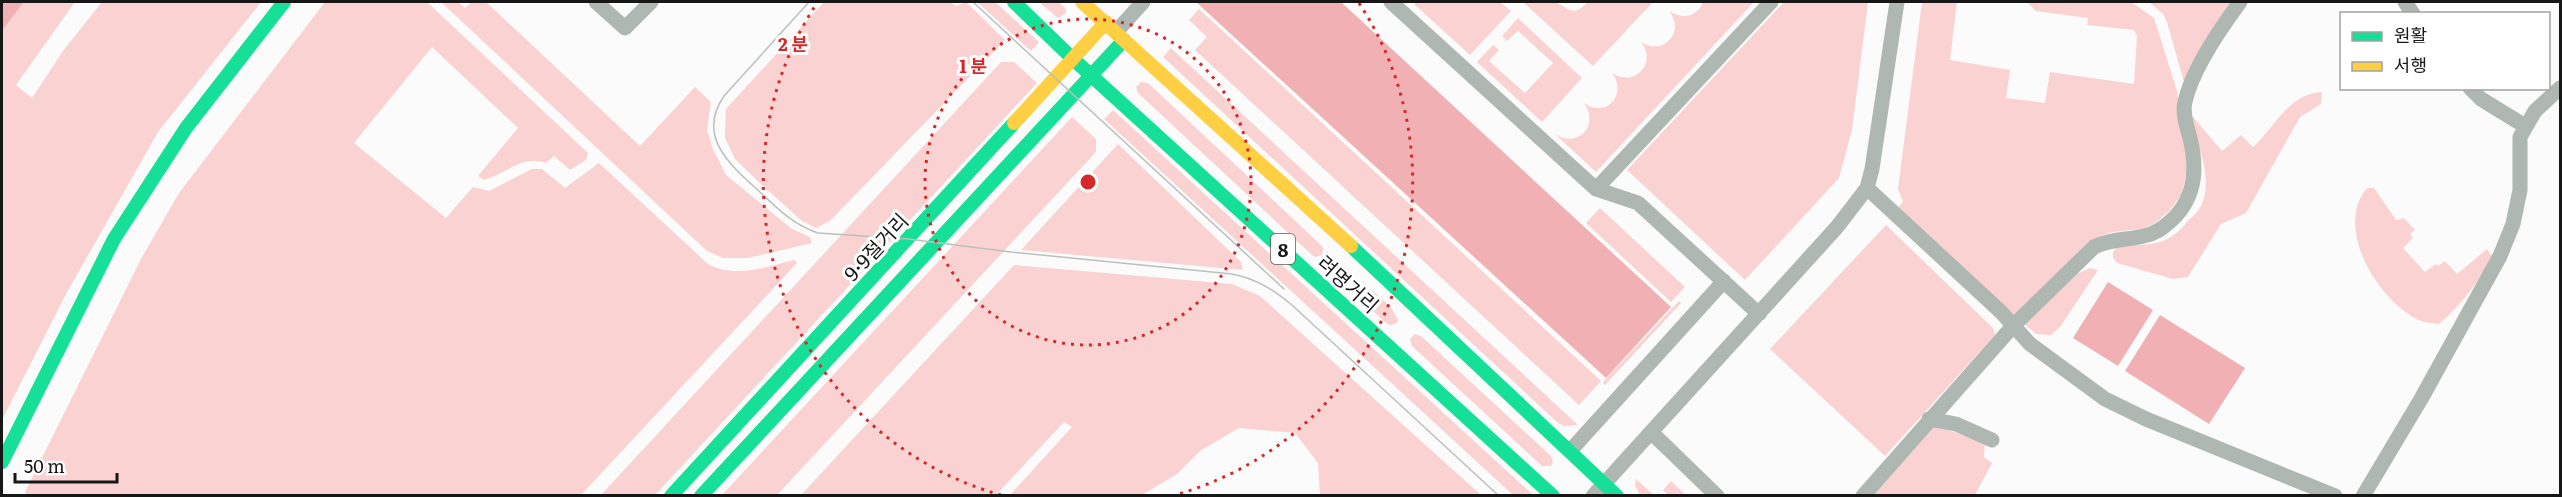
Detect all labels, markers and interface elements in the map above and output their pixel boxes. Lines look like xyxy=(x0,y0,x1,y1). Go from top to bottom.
legend xyxy=(2340,12,2550,90)
text: 원활 xyxy=(2394,21,2427,48)
text: 2 분 xyxy=(778,30,808,57)
text: 서행 xyxy=(2394,51,2427,78)
text: 1 분 xyxy=(959,52,987,79)
centre of rings xyxy=(1078,172,1098,192)
street label: 9·9절거리 xyxy=(836,205,914,287)
road number: 8 xyxy=(1271,234,1295,264)
street label: 려명거리 xyxy=(1312,247,1386,319)
scale bar xyxy=(15,446,117,484)
text: 50 m xyxy=(24,452,65,479)

